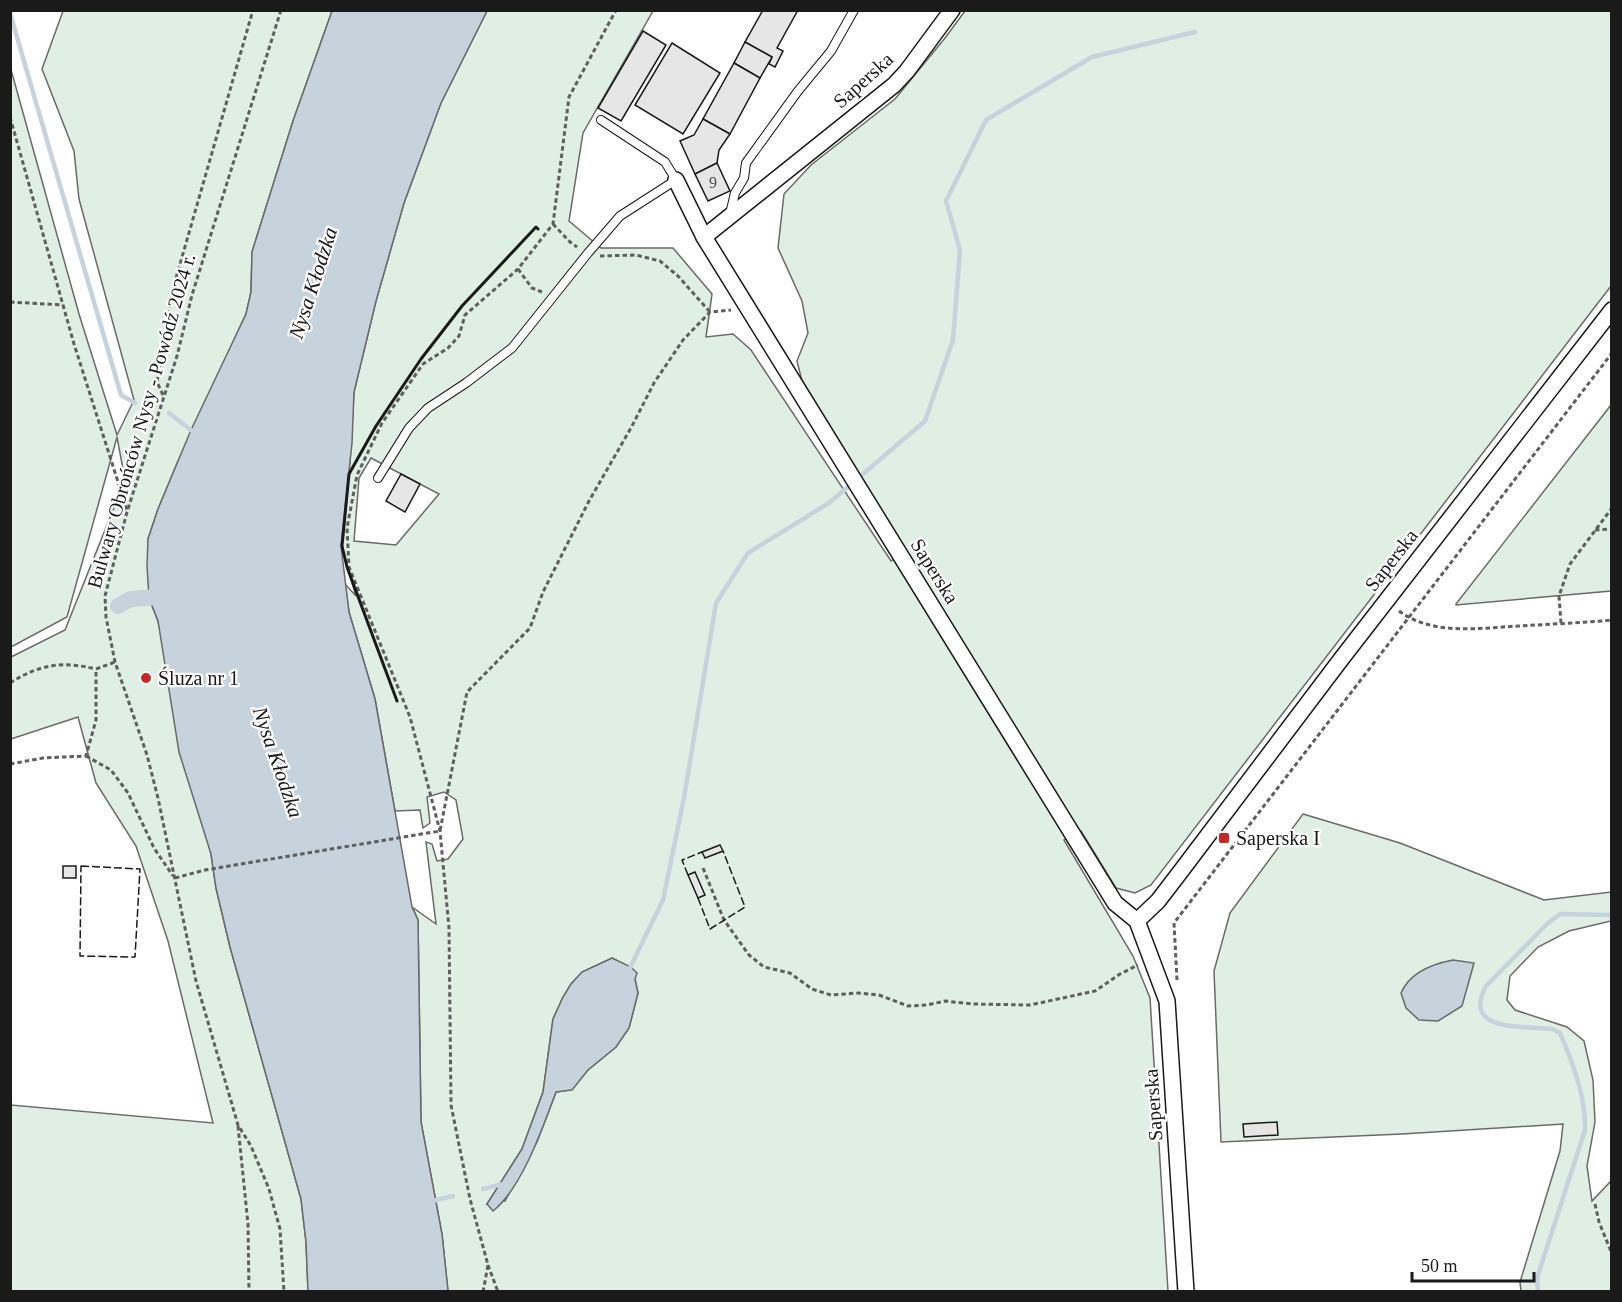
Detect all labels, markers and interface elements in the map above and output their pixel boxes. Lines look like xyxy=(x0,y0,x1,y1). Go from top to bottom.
street label: Saperska xyxy=(829,48,898,113)
house number: 9 xyxy=(709,174,717,191)
water label: Nysa Kłodzka xyxy=(283,224,342,343)
street label: Bulwary Obrońców Nysy - Powódź 2024 r. xyxy=(83,251,200,591)
street label: Saperska xyxy=(1360,525,1423,596)
street label: Saperska xyxy=(906,535,964,608)
place label: Śluza nr 1 xyxy=(158,666,239,689)
marker: Śluza nr 1 xyxy=(139,671,153,685)
water label: Nysa Kłodzka xyxy=(247,702,308,821)
place label: Saperska I xyxy=(1236,827,1320,850)
marker: Saperska I xyxy=(1217,831,1231,845)
street label: Saperska xyxy=(1140,1068,1167,1142)
scale bar xyxy=(1412,1245,1534,1283)
text: 50 m xyxy=(1421,1256,1458,1276)

